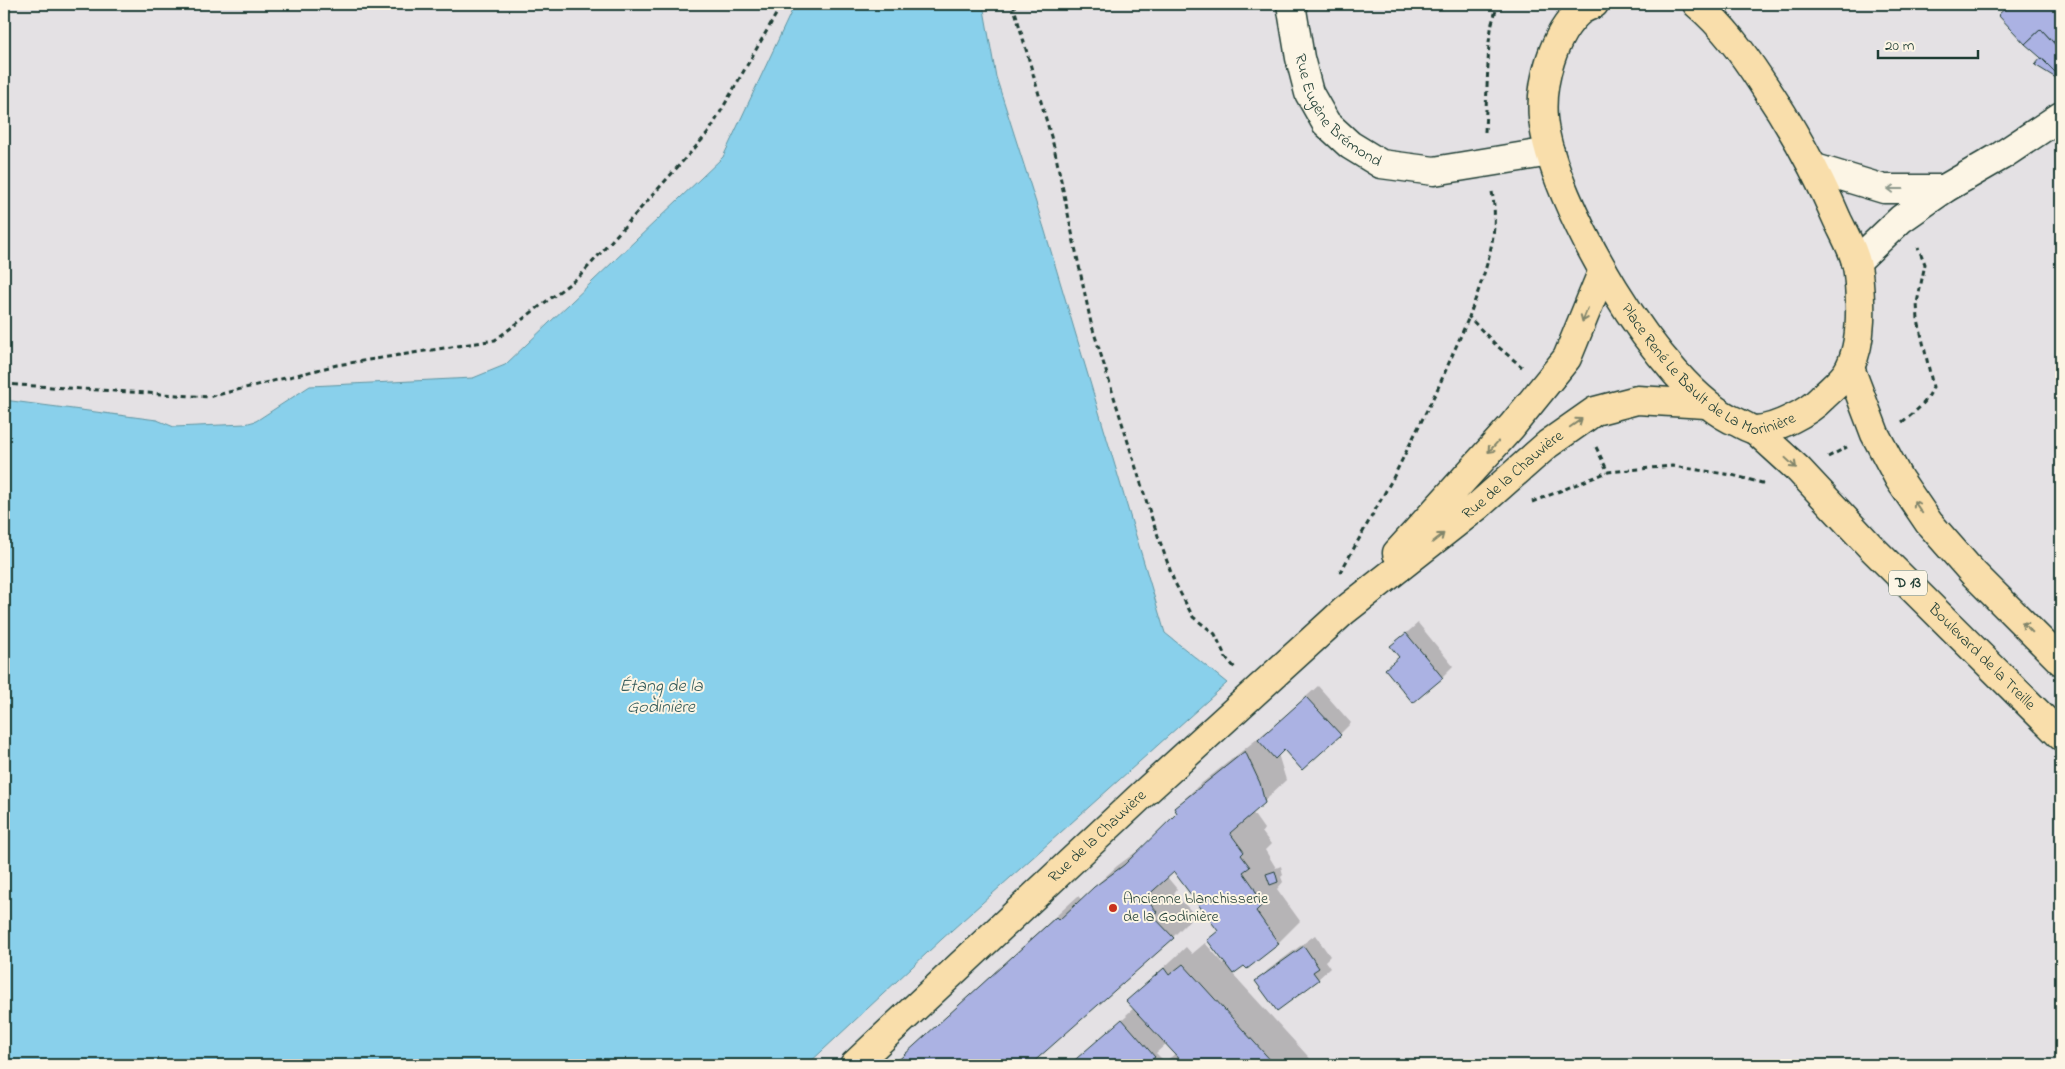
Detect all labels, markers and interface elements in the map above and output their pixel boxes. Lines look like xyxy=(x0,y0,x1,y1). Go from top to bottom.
scale bar xyxy=(1878,28,1978,60)
text: 20 m xyxy=(1885,35,1915,57)
street label: Rue Eugène Brémond xyxy=(1287,51,1386,174)
one-way arrow xyxy=(1887,184,1904,194)
street label: Place René Le Bault de La Morinière xyxy=(1615,299,1801,442)
one-way arrow xyxy=(1579,307,1589,322)
one-way arrow xyxy=(1569,418,1583,428)
street label: Rue de la Chauvière xyxy=(1457,424,1569,526)
one-way arrow xyxy=(1487,441,1498,454)
one-way arrow xyxy=(1785,457,1797,469)
one-way arrow xyxy=(1913,500,1923,514)
one-way arrow xyxy=(1431,532,1444,543)
road number: D 13 xyxy=(1889,570,1927,596)
street label: Boulevard de la Treille xyxy=(1922,597,2042,717)
one-way arrow xyxy=(2020,621,2033,633)
water label: Étang de la Godinière xyxy=(619,674,703,721)
street label: Rue de la Chauvière xyxy=(1043,784,1153,889)
place label: Ancienne blanchisserie de la Godinière xyxy=(1123,887,1269,929)
marker: Ancienne blanchisserie de la Godinière xyxy=(1107,902,1119,914)

